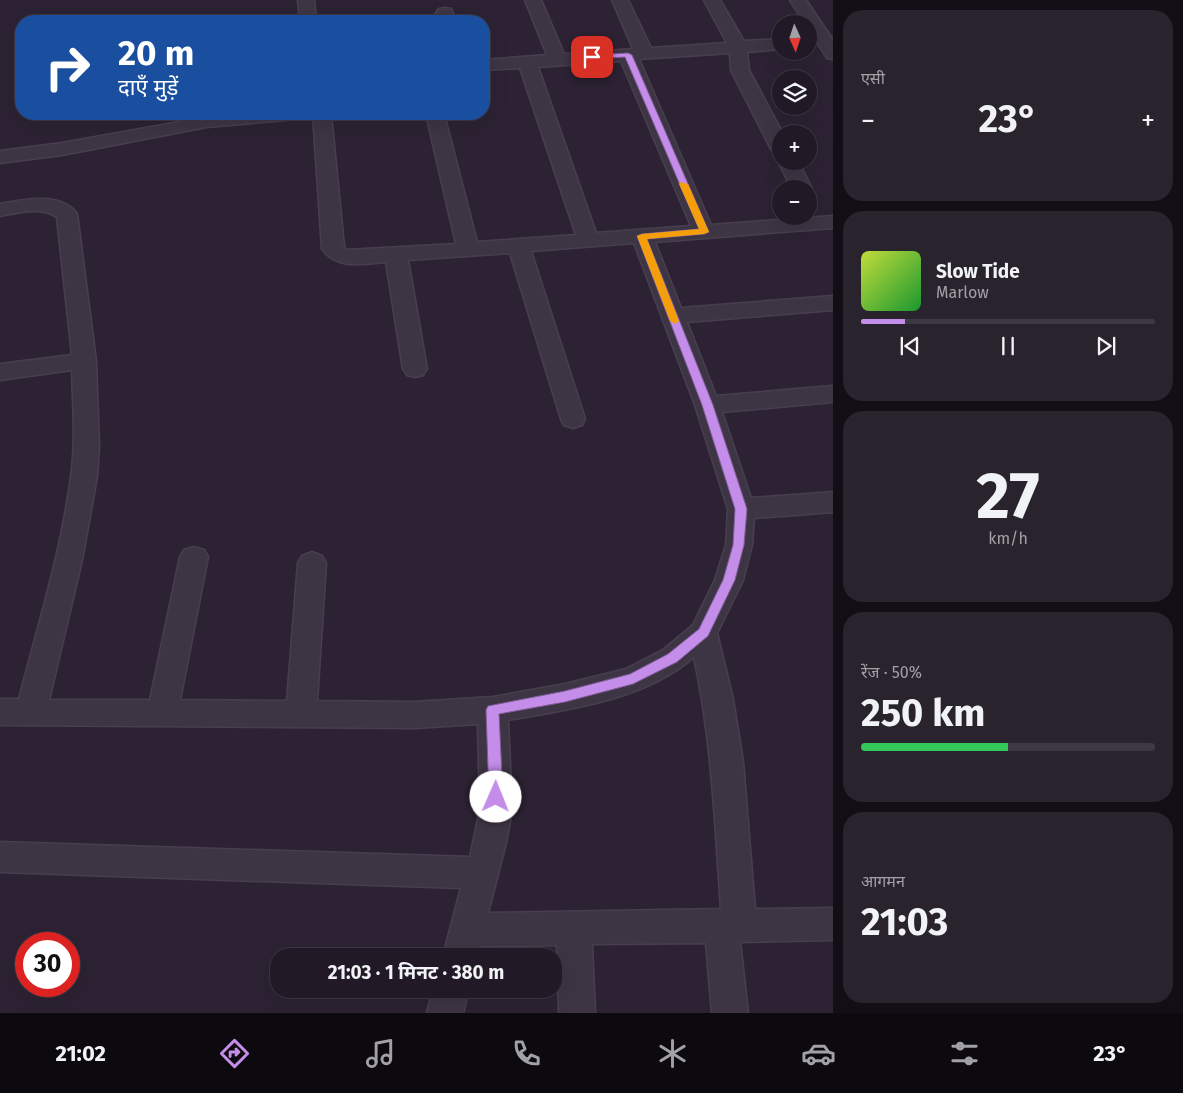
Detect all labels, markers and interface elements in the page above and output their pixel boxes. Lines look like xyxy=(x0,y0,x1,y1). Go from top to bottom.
north arrow xyxy=(772,15,818,60)
map controls xyxy=(772,15,817,225)
text: 20 m xyxy=(118,32,194,74)
icon: right xyxy=(35,35,100,100)
pin xyxy=(571,36,613,78)
icon: arrive xyxy=(578,43,606,71)
text: एसी xyxy=(861,69,885,88)
button: layers xyxy=(772,70,817,115)
text: दाएँ मुड़ें xyxy=(118,74,178,101)
text: 23° xyxy=(979,96,1038,142)
text: − xyxy=(861,104,875,137)
text: + xyxy=(1141,104,1155,137)
button: + xyxy=(772,125,817,170)
button: − xyxy=(772,180,817,225)
text: Slow Tide xyxy=(936,260,1020,283)
text: Marlow xyxy=(936,283,989,302)
icon: previous xyxy=(896,332,924,360)
icon: pause xyxy=(994,332,1022,360)
icon: next xyxy=(1092,332,1120,360)
text: 27 xyxy=(976,457,1040,535)
text: km/h xyxy=(988,529,1028,548)
text: रेंज · 50% xyxy=(861,663,922,682)
text: 250 km xyxy=(861,690,985,736)
position arrow xyxy=(469,770,521,822)
text: आगमन xyxy=(861,872,905,891)
text: 21:03 xyxy=(861,899,948,945)
speed limit sign: 30 xyxy=(15,932,80,997)
text: 21:03 · 1 मिनट · 380 m xyxy=(328,961,504,984)
icon: directions xyxy=(217,1036,252,1071)
icon: music xyxy=(363,1036,398,1071)
icon: phone xyxy=(509,1036,544,1071)
icon: climate xyxy=(655,1036,690,1071)
icon: car xyxy=(801,1036,836,1071)
icon: filters xyxy=(947,1036,982,1071)
text: 21:02 xyxy=(56,1040,106,1067)
text: 23° xyxy=(1093,1040,1127,1067)

